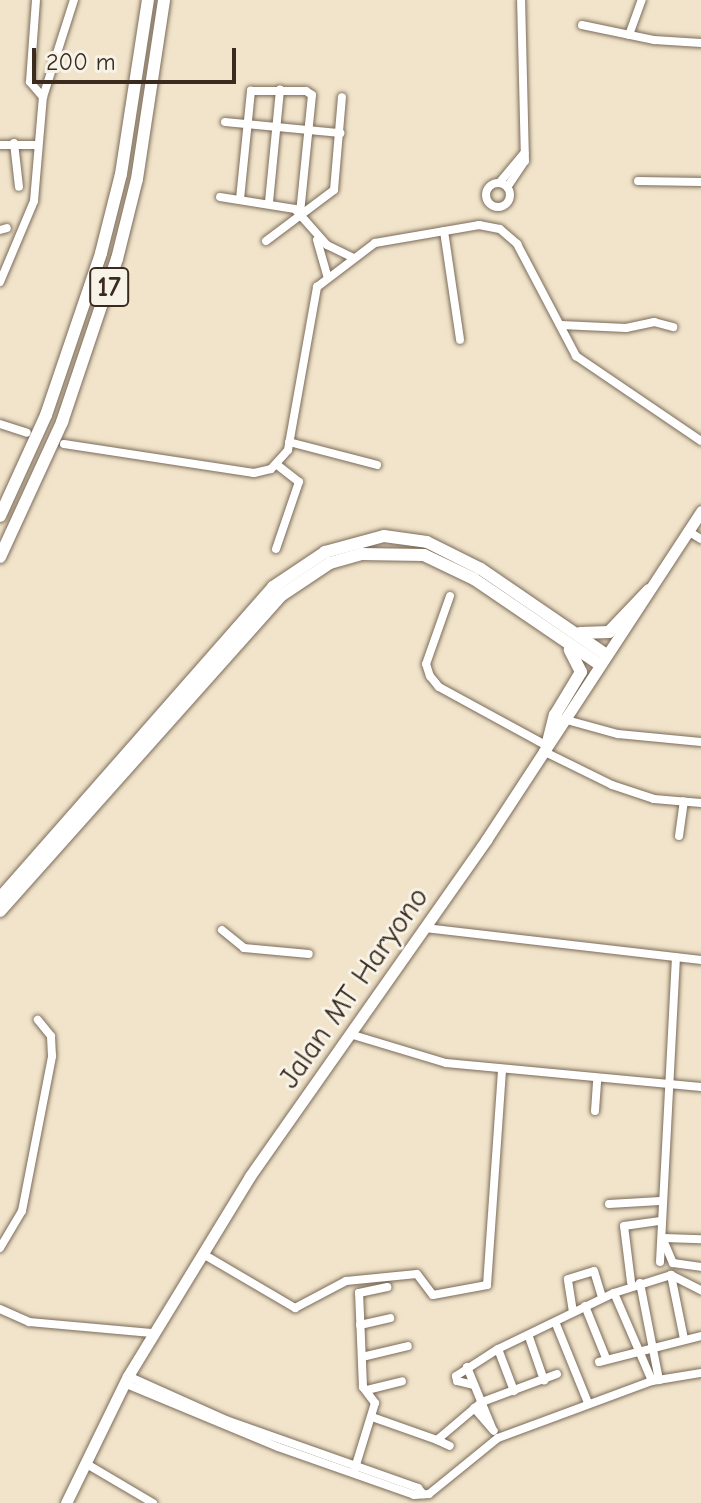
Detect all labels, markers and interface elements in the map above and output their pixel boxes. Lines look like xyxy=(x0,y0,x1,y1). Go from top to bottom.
scale bar xyxy=(36,32,240,82)
text: 200 m xyxy=(46,48,116,76)
road number: 17 xyxy=(89,263,129,311)
street label: Jalan MT Haryono xyxy=(271,881,437,1095)

